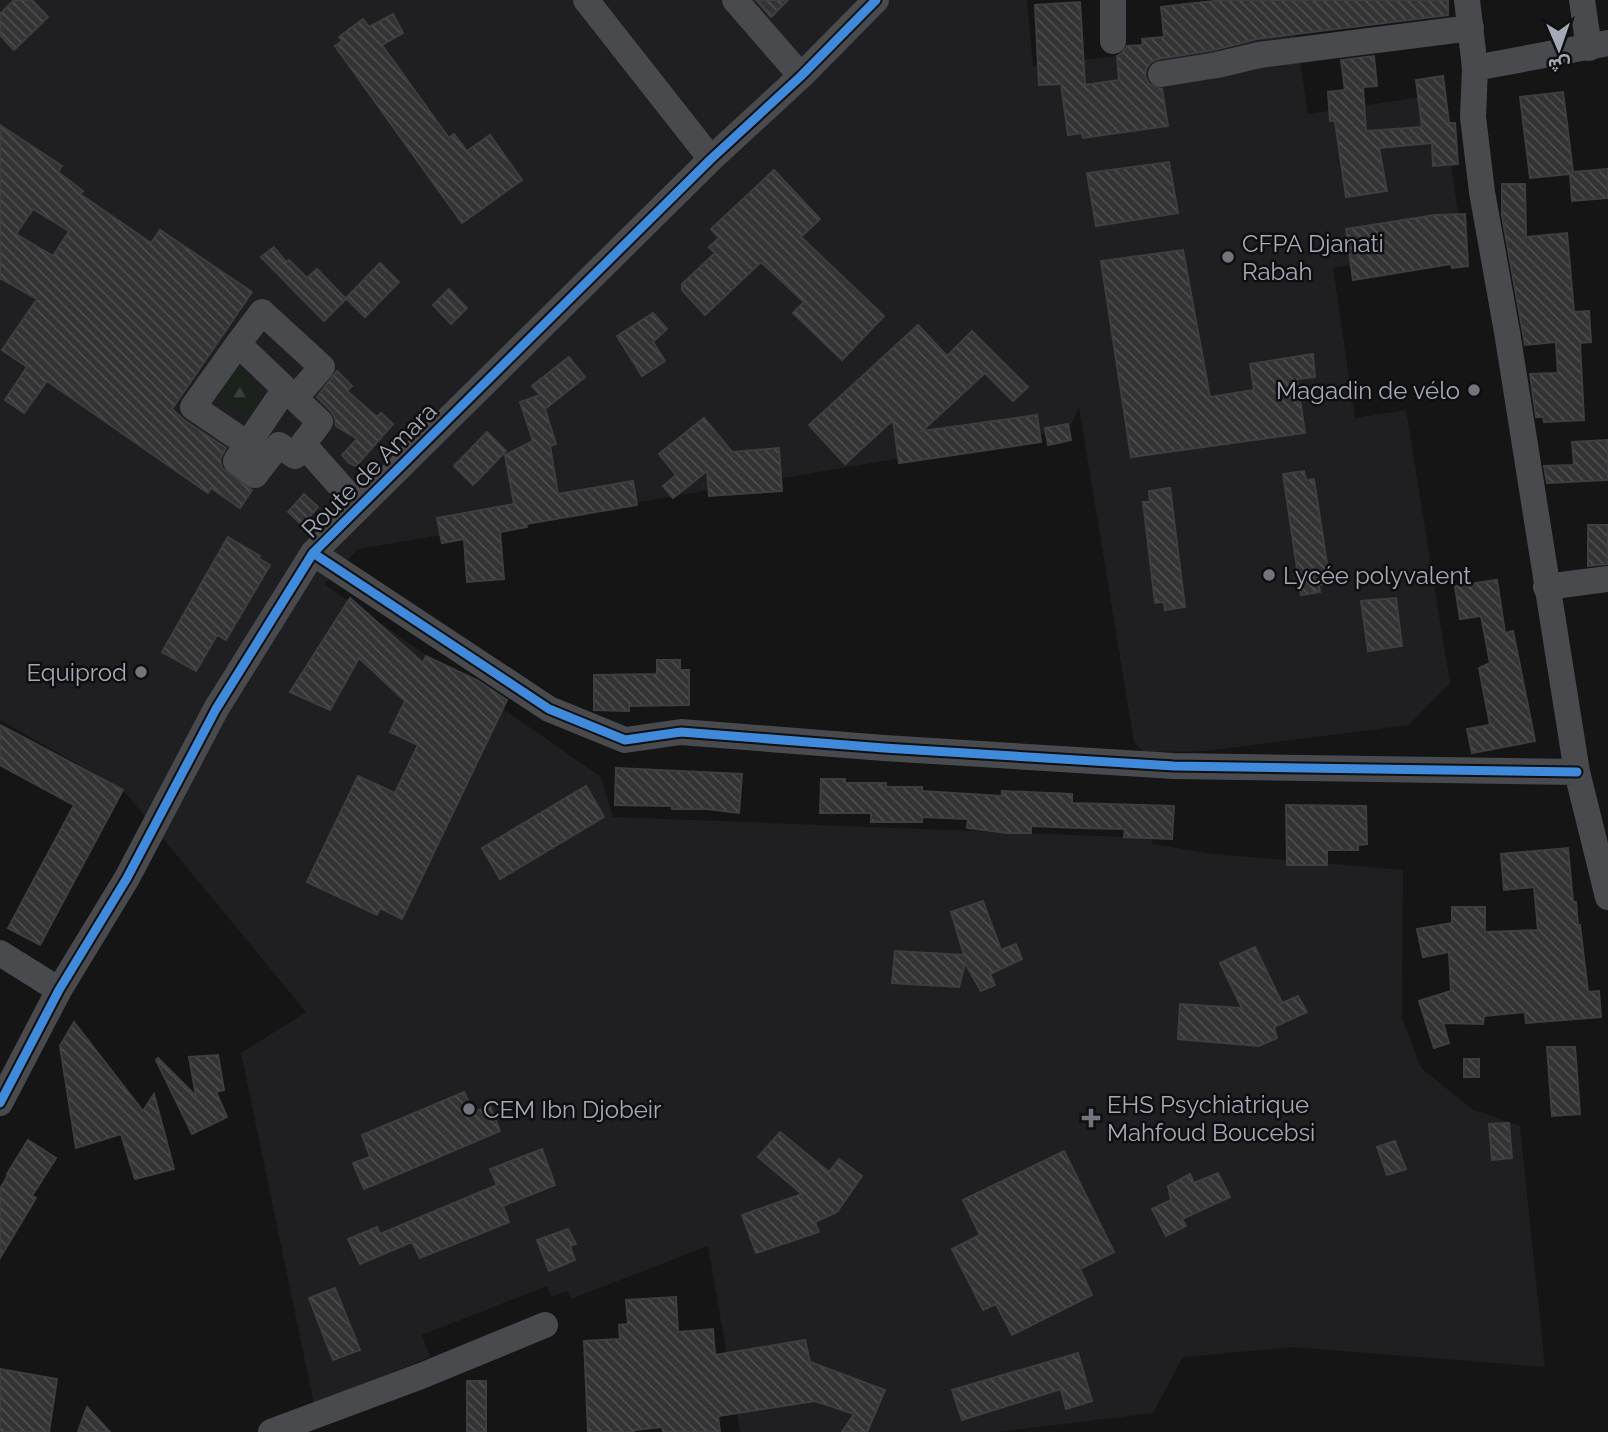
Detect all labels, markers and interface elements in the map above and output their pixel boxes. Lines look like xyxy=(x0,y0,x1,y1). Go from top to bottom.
north arrow xyxy=(1524,14,1594,84)
text: ش xyxy=(1548,54,1571,77)
place label: CFPA Djanati Rabah xyxy=(1242,229,1384,286)
marker: CFPA Djanati Rabah xyxy=(1220,249,1236,265)
place label: Magadin de vélo xyxy=(1276,376,1460,405)
marker: Magadin de vélo xyxy=(1466,382,1482,398)
street label: Route de Amara xyxy=(295,396,443,544)
place label: Lycée polyvalent xyxy=(1283,561,1471,590)
marker: Lycée polyvalent xyxy=(1261,567,1277,583)
place label: Equiprod xyxy=(26,658,127,687)
marker: Equiprod xyxy=(133,664,149,680)
place label: EHS Psychiatrique Mahfoud Boucebsi xyxy=(1107,1090,1315,1147)
place label: CEM Ibn Djobeir xyxy=(483,1095,662,1124)
marker: CEM Ibn Djobeir xyxy=(461,1101,477,1117)
marker: EHS Psychiatrique Mahfoud Boucebsi xyxy=(1081,1108,1101,1128)

